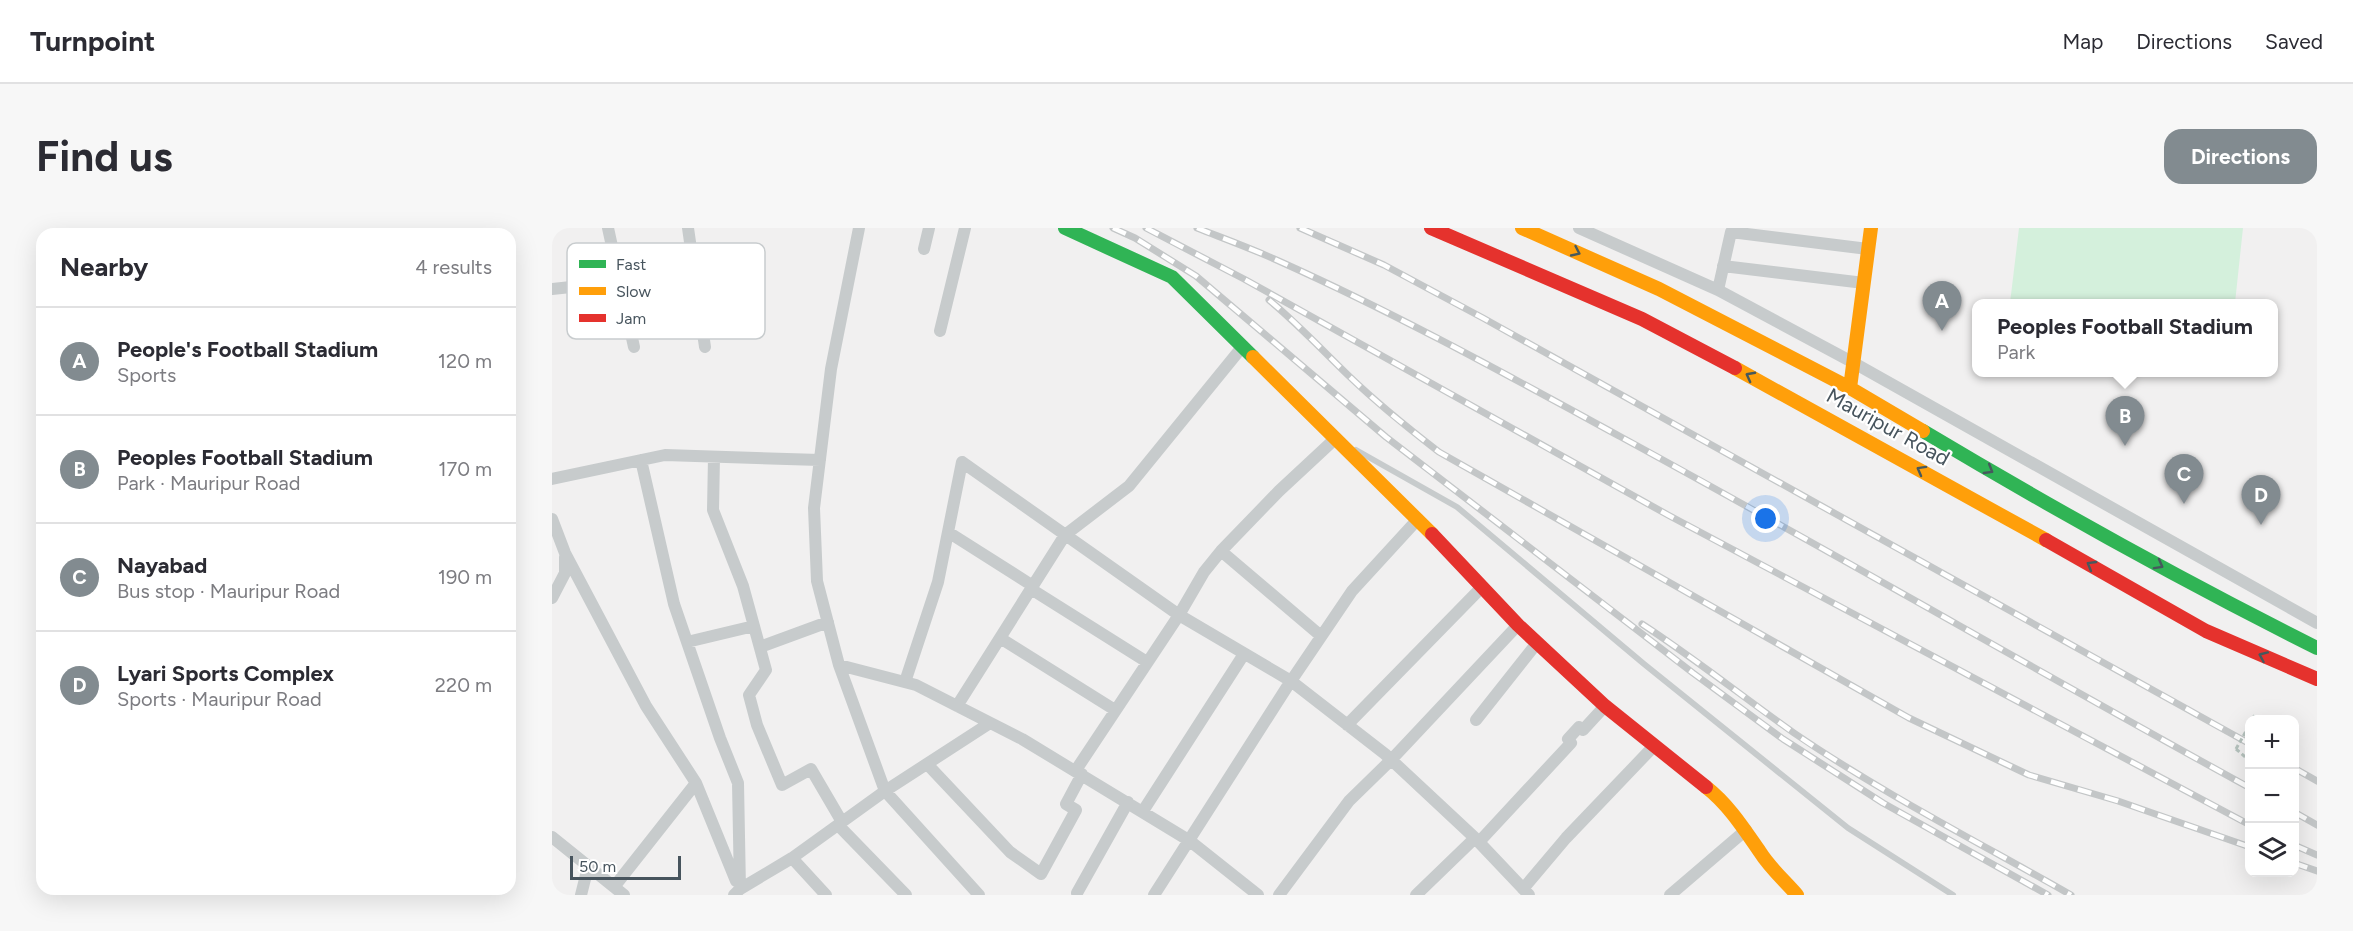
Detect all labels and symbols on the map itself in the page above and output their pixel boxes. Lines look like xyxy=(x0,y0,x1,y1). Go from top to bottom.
legend xyxy=(567,243,765,339)
one-way arrow xyxy=(1569,244,1580,256)
text: Fast xyxy=(616,255,646,274)
text: Slow xyxy=(616,282,651,301)
pin: A xyxy=(1922,282,1962,331)
text: Jam xyxy=(616,309,646,328)
one-way arrow xyxy=(1746,372,1756,383)
street label: Mauripur Road xyxy=(1822,382,1954,471)
pin: B xyxy=(2106,396,2144,446)
pin: C xyxy=(2164,454,2204,504)
one-way arrow xyxy=(1983,463,1993,475)
one-way arrow xyxy=(1917,465,1927,477)
pin: D xyxy=(2242,476,2280,525)
your location xyxy=(1751,504,1780,533)
one-way arrow xyxy=(2153,558,2163,570)
one-way arrow xyxy=(2087,561,2097,572)
one-way arrow xyxy=(2259,652,2270,664)
scale bar xyxy=(570,853,681,880)

